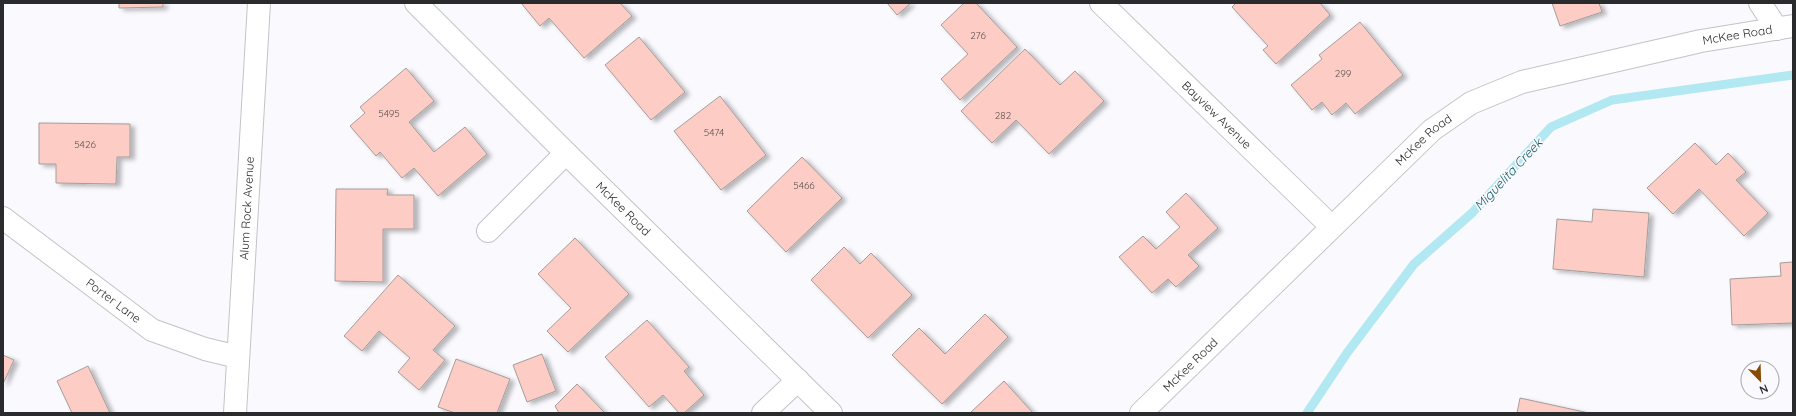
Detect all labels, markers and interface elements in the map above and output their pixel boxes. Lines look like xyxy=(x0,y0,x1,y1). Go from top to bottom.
street label: McKee Road xyxy=(1701,21,1773,48)
house number: 276 xyxy=(970,29,986,42)
house number: 299 xyxy=(1335,67,1352,80)
street label: Bayview Avenue xyxy=(1179,78,1255,152)
house number: 5495 xyxy=(378,107,400,120)
house number: 282 xyxy=(995,109,1012,122)
street label: McKee Road xyxy=(1392,111,1454,169)
house number: 5474 xyxy=(704,126,724,139)
water label: Miguelita Creek xyxy=(1471,134,1546,213)
house number: 5426 xyxy=(74,138,96,151)
street label: Alum Rock Avenue xyxy=(236,156,257,261)
street label: McKee Road xyxy=(593,178,654,239)
house number: 5466 xyxy=(793,179,815,192)
street label: Porter Lane xyxy=(83,275,144,326)
street label: McKee Road xyxy=(1160,335,1221,395)
north arrow xyxy=(1740,360,1780,400)
text: N xyxy=(1757,381,1770,397)

